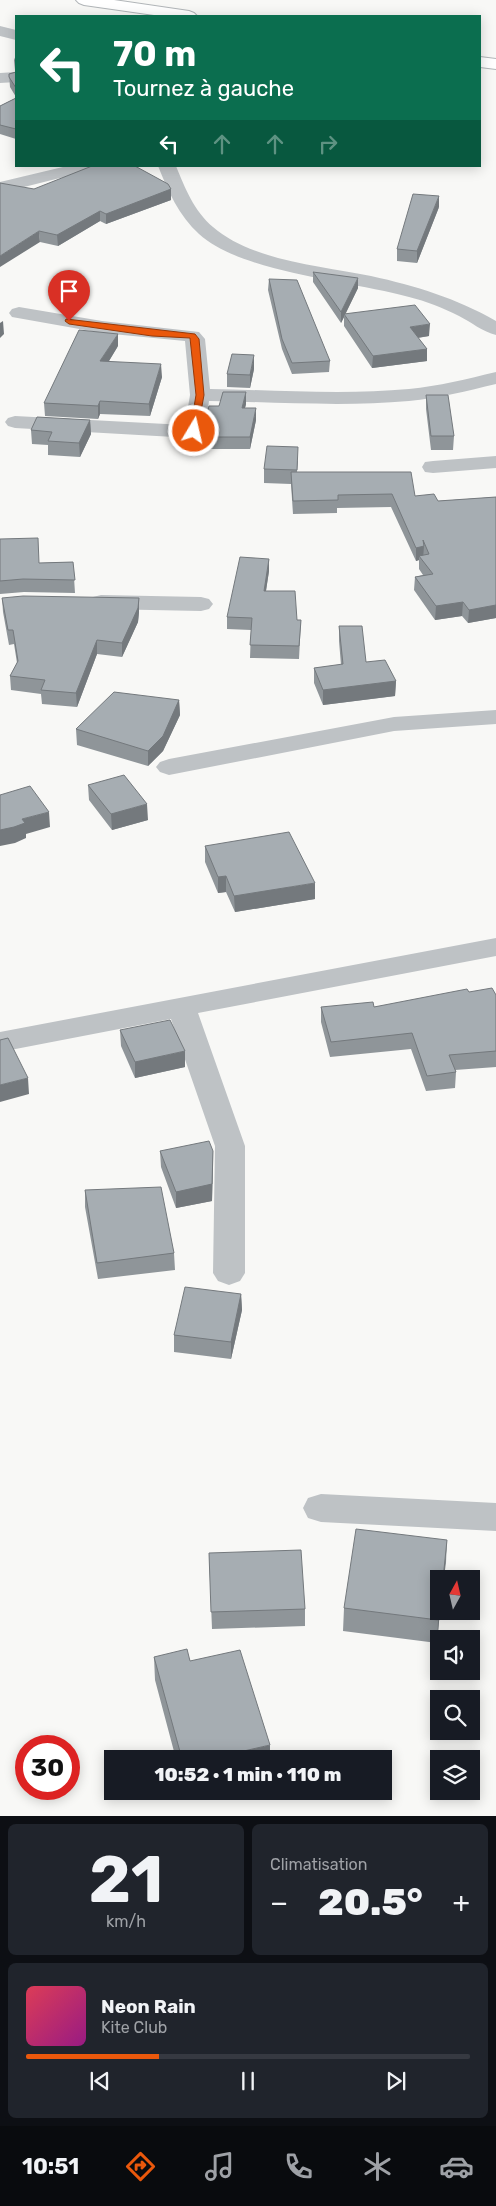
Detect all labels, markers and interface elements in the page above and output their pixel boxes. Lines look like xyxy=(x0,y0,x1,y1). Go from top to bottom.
text: 70 m xyxy=(113,33,196,75)
icon: left xyxy=(30,35,95,100)
text: Tournez à gauche xyxy=(113,75,294,102)
icon: left xyxy=(155,130,183,158)
icon: ahead xyxy=(208,130,236,158)
icon: ahead xyxy=(261,130,289,158)
icon: right xyxy=(314,130,342,158)
pin xyxy=(48,270,90,321)
icon: arrive xyxy=(55,277,83,305)
position arrow xyxy=(167,404,219,456)
north arrow xyxy=(430,1570,480,1620)
map controls xyxy=(430,1570,480,1800)
button: sound xyxy=(430,1630,480,1680)
button: search xyxy=(430,1690,480,1740)
speed limit sign: 30 xyxy=(15,1735,80,1800)
button: layers xyxy=(430,1750,480,1800)
text: 10:52 · 1 min · 110 m xyxy=(155,1763,341,1786)
text: 21 xyxy=(89,1841,163,1918)
text: Climatisation xyxy=(270,1855,367,1874)
text: 20.5° xyxy=(318,1879,423,1925)
text: − xyxy=(270,1886,288,1919)
text: + xyxy=(453,1886,470,1919)
text: km/h xyxy=(106,1912,146,1931)
text: Neon Rain xyxy=(101,1995,196,2018)
text: Kite Club xyxy=(101,2018,167,2037)
icon: previous xyxy=(86,2067,114,2095)
icon: pause xyxy=(234,2067,262,2095)
icon: next xyxy=(382,2067,410,2095)
icon: directions xyxy=(123,2149,158,2184)
icon: music xyxy=(202,2149,237,2184)
icon: phone xyxy=(281,2149,316,2184)
icon: climate xyxy=(360,2149,395,2184)
icon: car xyxy=(439,2149,474,2184)
text: 10:51 xyxy=(22,2153,79,2180)

